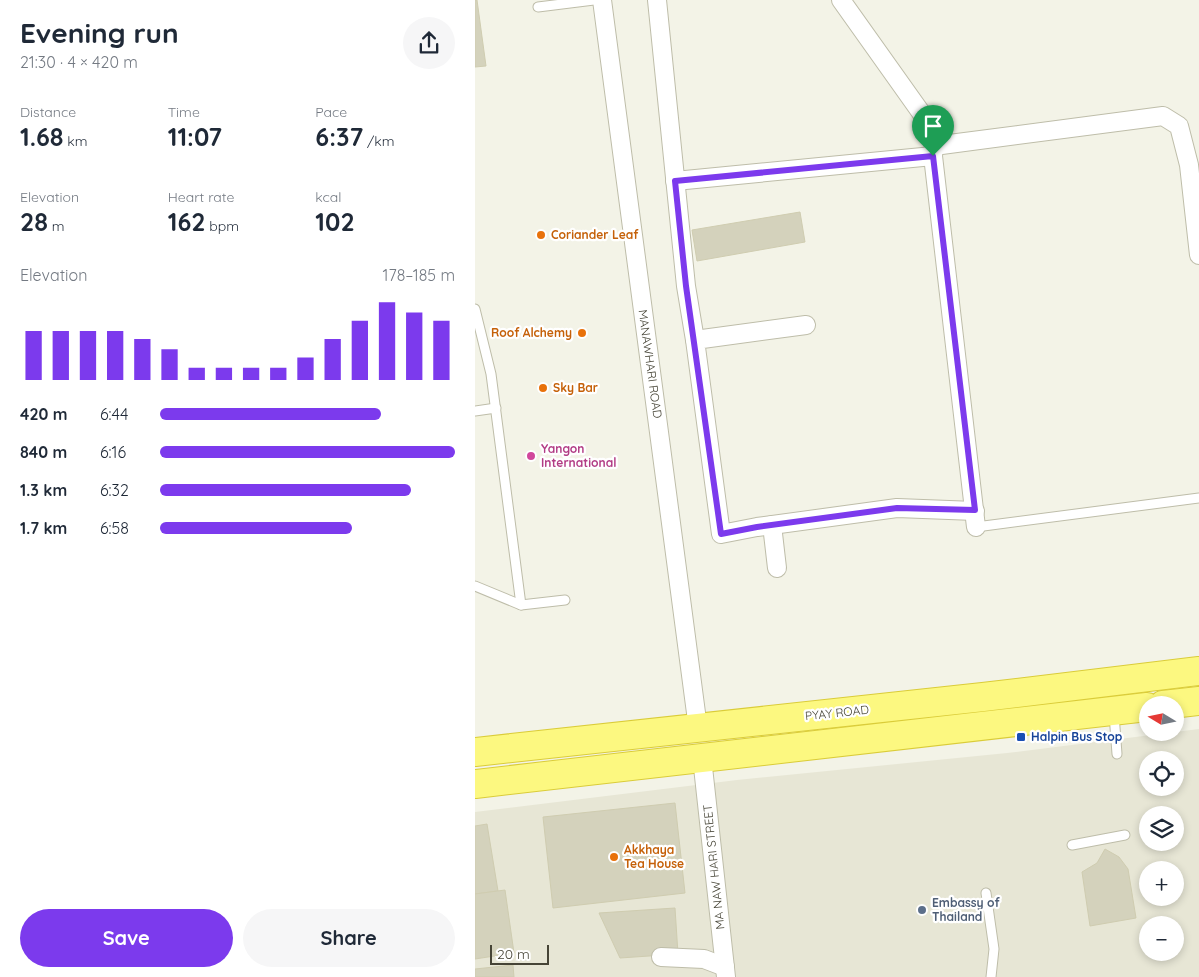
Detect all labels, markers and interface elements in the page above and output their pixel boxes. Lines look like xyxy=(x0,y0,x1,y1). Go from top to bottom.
text: Evening run xyxy=(20,15,179,50)
button: share xyxy=(403,17,455,69)
text: 21:30 · 4 × 420 m xyxy=(20,52,138,72)
text: Distance xyxy=(20,103,76,121)
text: Time xyxy=(168,103,200,121)
text: Pace xyxy=(315,103,347,121)
pin xyxy=(912,105,954,156)
icon: arrive xyxy=(919,112,947,140)
text: 1.68 xyxy=(20,121,63,152)
text: 11:07 xyxy=(168,121,222,152)
text: 6:37 xyxy=(315,121,363,152)
text: km xyxy=(63,132,88,150)
text: /km xyxy=(363,132,395,150)
text: Elevation xyxy=(20,188,79,206)
text: Heart rate xyxy=(168,188,234,206)
text: kcal xyxy=(315,188,341,206)
text: 28 xyxy=(20,206,48,237)
text: 162 xyxy=(168,206,205,237)
text: 102 xyxy=(315,206,355,237)
text: m xyxy=(48,217,65,235)
text: bpm xyxy=(205,217,239,235)
place label: Coriander Leaf xyxy=(551,227,639,242)
marker: Coriander Leaf xyxy=(535,229,547,241)
text: Elevation xyxy=(20,265,87,285)
text: 178–185 m xyxy=(383,265,455,285)
street label: MANAWHARI ROAD xyxy=(635,309,666,420)
place label: Roof Alchemy xyxy=(491,325,572,340)
marker: Roof Alchemy xyxy=(576,327,588,339)
place label: Sky Bar xyxy=(553,380,598,395)
marker: Sky Bar xyxy=(537,382,549,394)
text: 420 m xyxy=(20,404,68,424)
text: 6:44 xyxy=(100,404,128,424)
place label: Yangon International xyxy=(541,441,616,470)
text: 840 m xyxy=(20,442,67,462)
text: 6:16 xyxy=(100,442,126,462)
marker: Yangon International xyxy=(525,450,537,462)
text: 1.3 km xyxy=(20,480,67,500)
text: 6:32 xyxy=(100,480,129,500)
text: 1.7 km xyxy=(20,518,67,538)
text: 6:58 xyxy=(100,518,129,538)
north arrow xyxy=(1139,696,1184,741)
map controls xyxy=(1139,696,1184,961)
street label: PYAY ROAD xyxy=(804,702,870,723)
place label: Halpin Bus Stop xyxy=(1031,729,1123,744)
marker: Halpin Bus Stop xyxy=(1015,731,1027,743)
button: locate xyxy=(1139,751,1184,796)
street label: MA NAW HARI STREET xyxy=(699,804,728,930)
button: layers xyxy=(1139,806,1184,851)
place label: Akkhaya Tea House xyxy=(624,842,684,871)
marker: Akkhaya Tea House xyxy=(608,851,620,863)
button: + xyxy=(1139,861,1184,906)
place label: Embassy of Thailand xyxy=(932,895,1000,924)
marker: Embassy of Thailand xyxy=(916,904,928,916)
button: Save xyxy=(20,909,233,967)
button: Share xyxy=(243,909,455,967)
button: − xyxy=(1139,916,1184,961)
scale bar xyxy=(490,942,549,965)
text: 20 m xyxy=(497,945,530,963)

